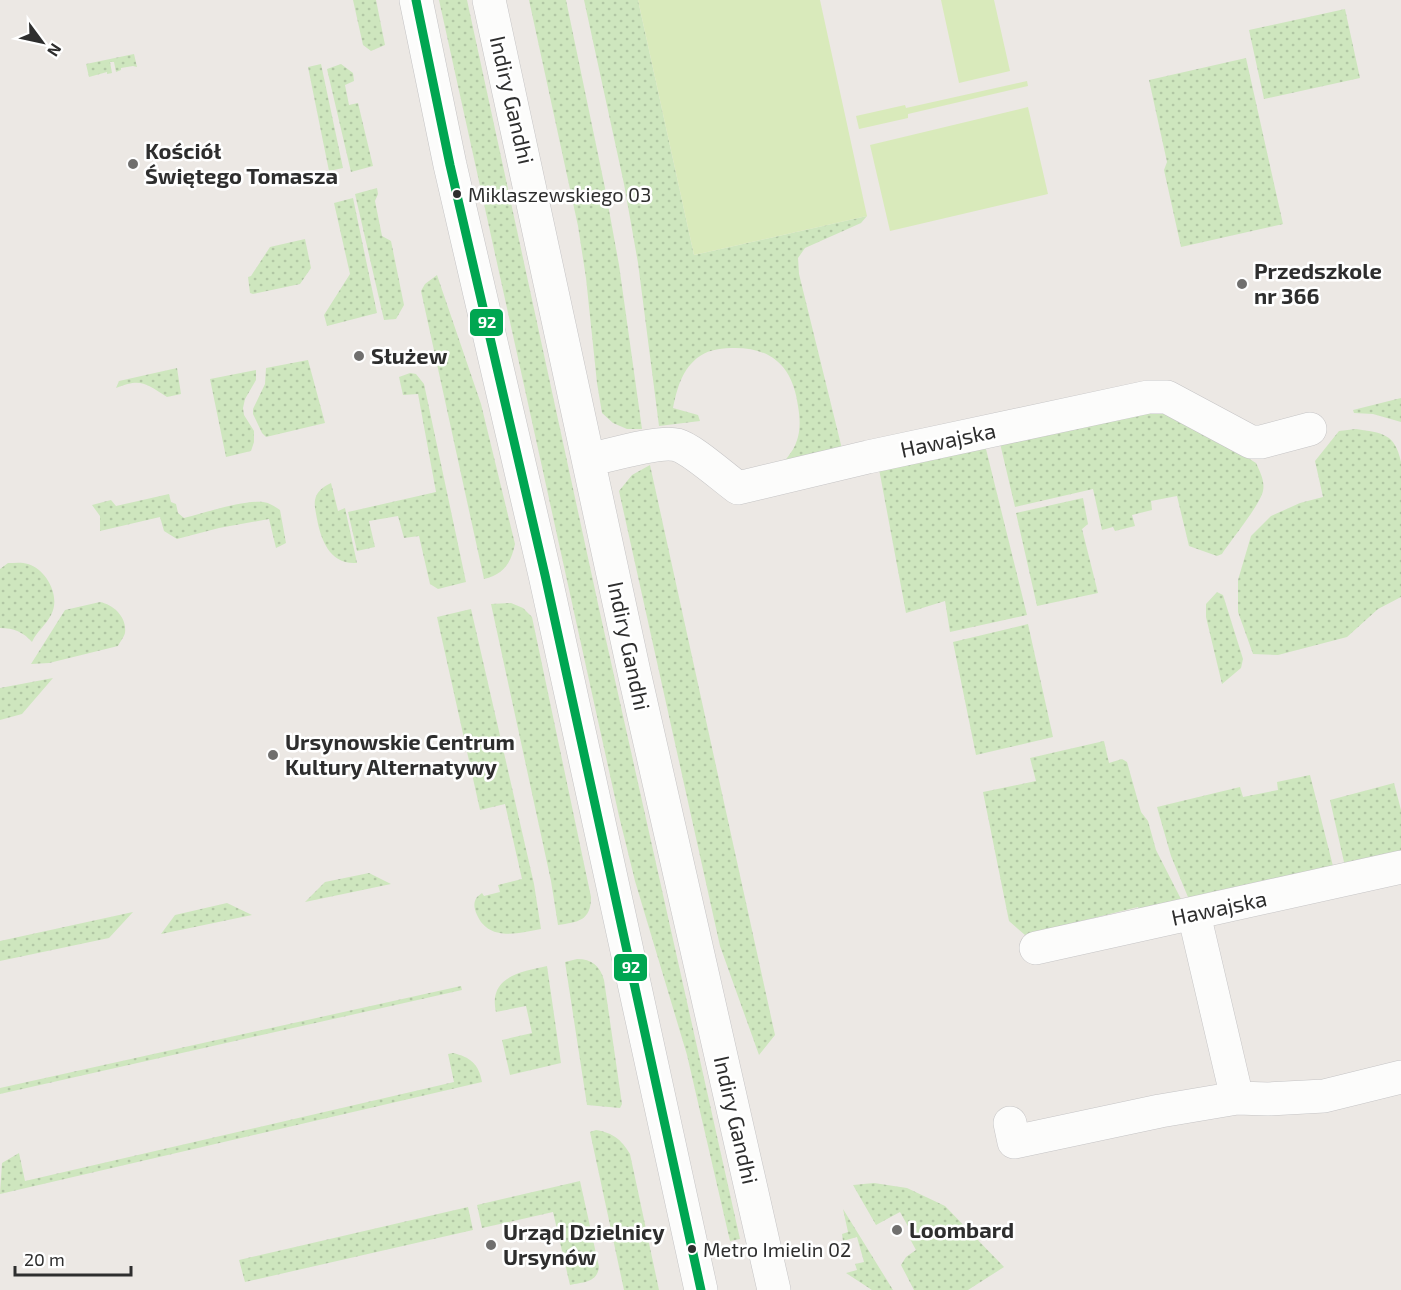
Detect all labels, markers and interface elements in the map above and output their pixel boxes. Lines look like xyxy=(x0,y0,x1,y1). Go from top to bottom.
north arrow xyxy=(12,12,72,72)
street label: Indiry Gandhi xyxy=(486,33,540,167)
text: N xyxy=(44,40,66,60)
place label: Kościół Świętego Tomasza xyxy=(145,137,338,188)
marker: Kościół Świętego Tomasza xyxy=(126,157,140,171)
place label: Miklaszewskiego 03 xyxy=(468,182,651,206)
marker: Miklaszewskiego 03 xyxy=(451,188,463,200)
place label: Przedszkole nr 366 xyxy=(1254,257,1382,308)
marker: Przedszkole nr 366 xyxy=(1235,277,1249,291)
line badge: 92 xyxy=(469,308,504,337)
text: 92 xyxy=(478,312,496,331)
place label: Służew xyxy=(371,342,448,368)
marker: Służew xyxy=(352,349,366,363)
street label: Hawajska xyxy=(898,416,998,463)
street label: Indiry Gandhi xyxy=(604,579,656,713)
place label: Ursynowskie Centrum Kultury Alternatywy xyxy=(285,728,515,780)
marker: Ursynowskie Centrum Kultury Alternatywy xyxy=(266,748,280,762)
street label: Hawajska xyxy=(1169,884,1269,931)
line badge: 92 xyxy=(613,953,648,982)
text: 92 xyxy=(622,957,640,976)
street label: Indiry Gandhi xyxy=(710,1053,764,1187)
place label: Loombard xyxy=(909,1216,1014,1242)
place label: Urząd Dzielnicy Ursynów xyxy=(503,1218,665,1270)
marker: Loombard xyxy=(890,1223,904,1237)
place label: Metro Imielin 02 xyxy=(703,1237,851,1261)
marker: Urząd Dzielnicy Ursynów xyxy=(484,1238,498,1252)
scale bar xyxy=(15,1239,130,1277)
marker: Metro Imielin 02 xyxy=(686,1243,698,1255)
text: 20 m xyxy=(24,1248,65,1270)

